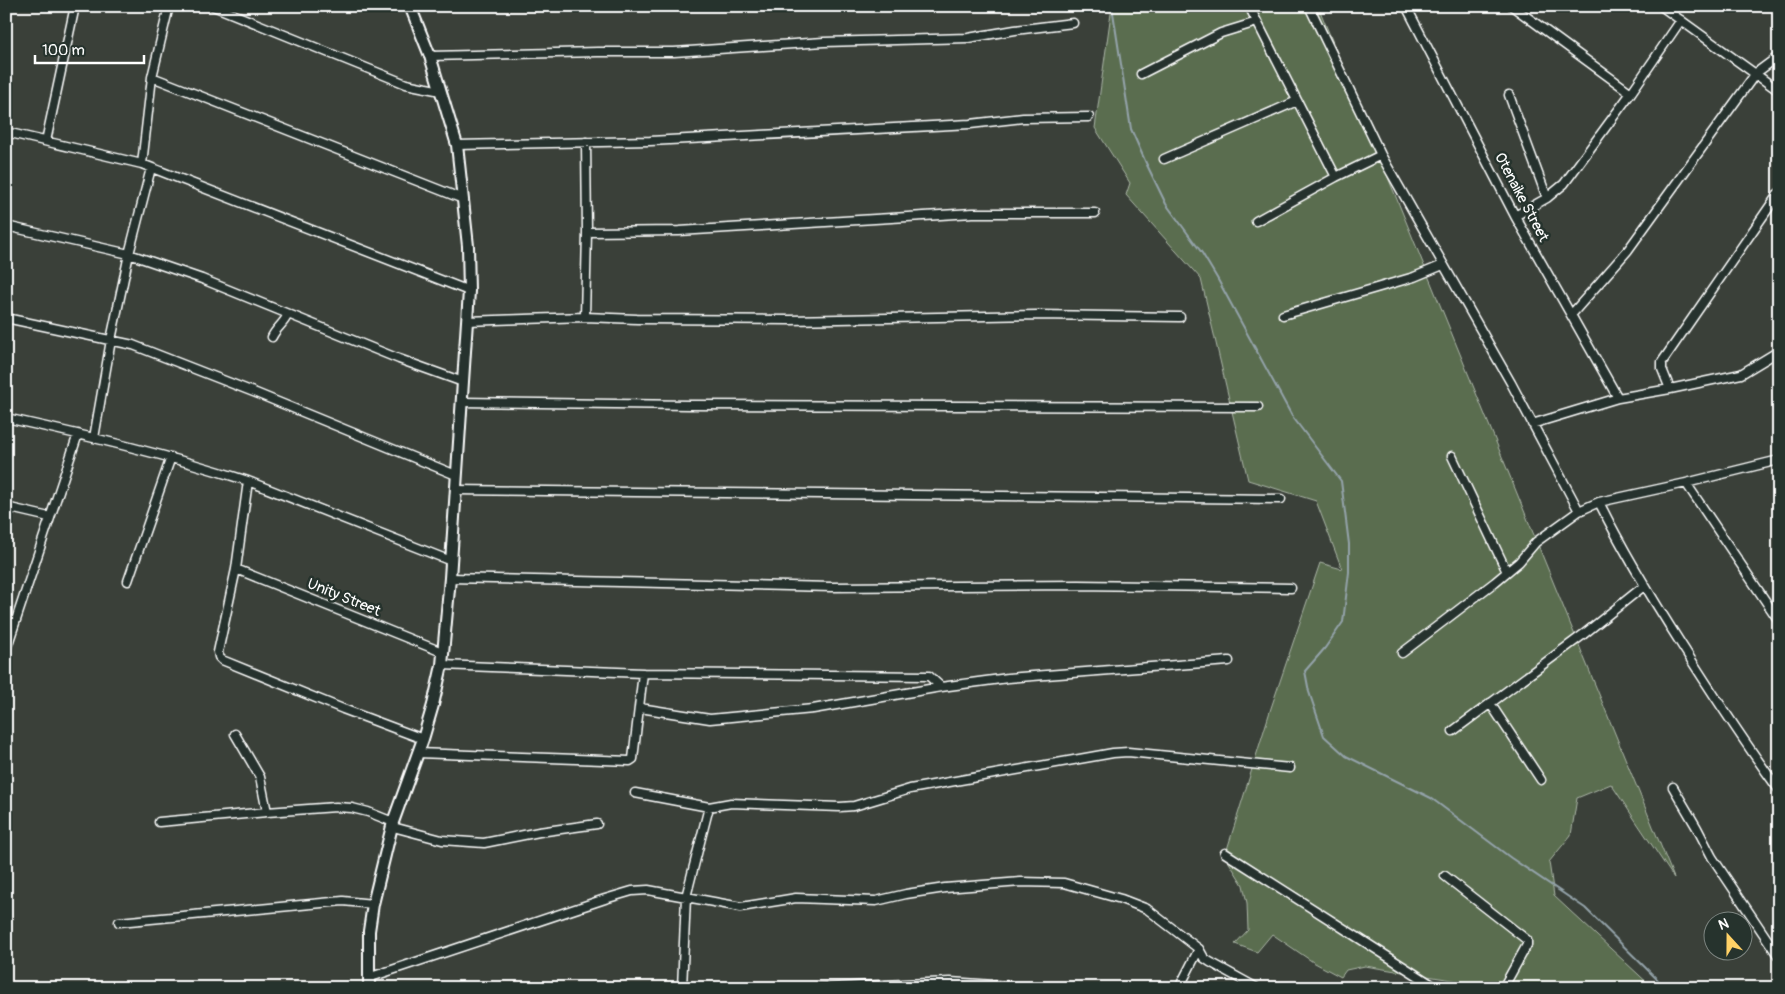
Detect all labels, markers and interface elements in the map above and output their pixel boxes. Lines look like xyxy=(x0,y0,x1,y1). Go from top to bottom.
scale bar xyxy=(35,32,144,64)
text: 100 m xyxy=(42,41,85,60)
street label: Otenaike Street xyxy=(1490,149,1553,246)
street label: Unity Street xyxy=(304,574,384,621)
north arrow xyxy=(1702,912,1752,962)
text: N xyxy=(1716,915,1731,934)

